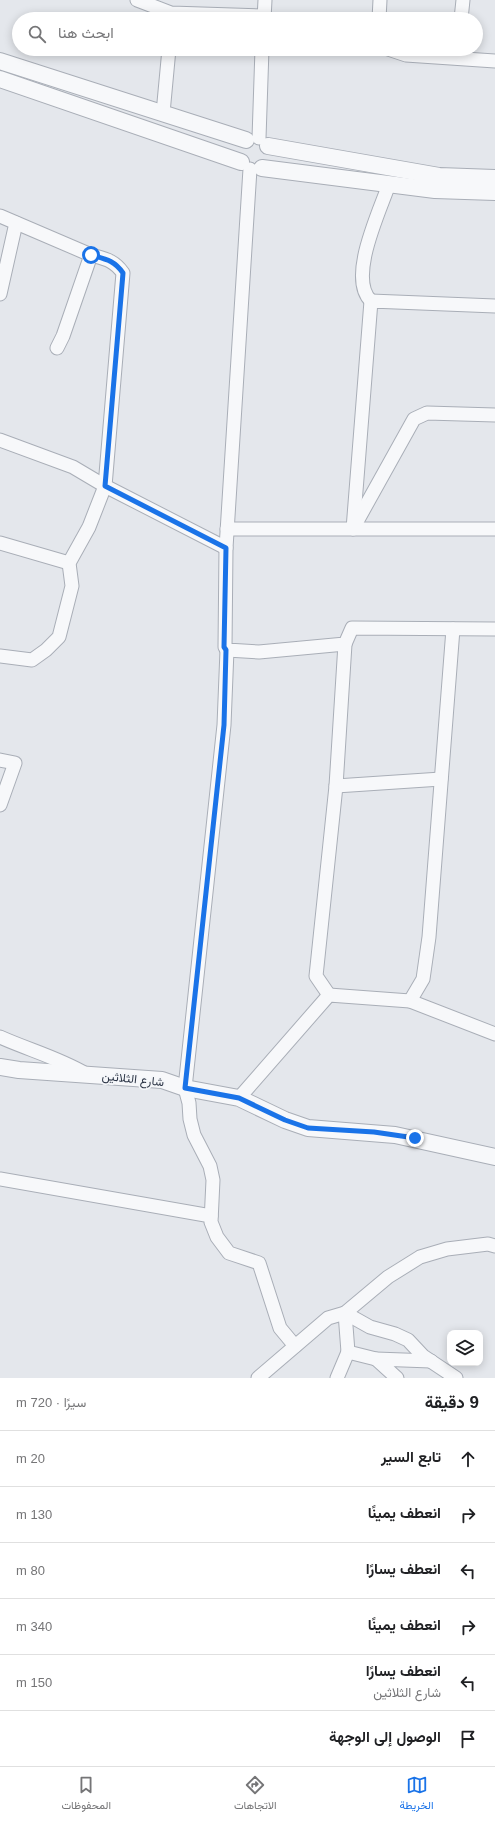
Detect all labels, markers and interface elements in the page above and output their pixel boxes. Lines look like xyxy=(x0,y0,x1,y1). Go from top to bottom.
search box xyxy=(12,12,483,56)
icon: search xyxy=(26,23,48,45)
text: ابحث هنا xyxy=(58,24,114,41)
route start xyxy=(82,246,100,264)
street label: شارع الثلاثين xyxy=(101,1069,165,1091)
route end xyxy=(406,1129,424,1147)
map controls xyxy=(447,1330,483,1366)
button: layers xyxy=(447,1330,483,1366)
text: 9 دقيقة xyxy=(425,1393,479,1412)
text: سيرًا · 720 m xyxy=(16,1395,86,1410)
text: تابع السير xyxy=(381,1448,441,1465)
icon: ahead xyxy=(457,1448,479,1470)
text: 20 m xyxy=(16,1451,45,1466)
text: انعطف يمينًا xyxy=(368,1504,441,1521)
icon: right xyxy=(457,1504,479,1526)
text: 130 m xyxy=(16,1507,52,1522)
text: انعطف يسارًا xyxy=(366,1560,441,1577)
icon: left xyxy=(457,1560,479,1582)
text: 80 m xyxy=(16,1563,45,1578)
text: انعطف يمينًا xyxy=(368,1616,441,1633)
icon: right xyxy=(457,1616,479,1638)
text: 340 m xyxy=(16,1619,52,1634)
text: انعطف يسارًا xyxy=(366,1662,441,1679)
icon: left xyxy=(457,1672,479,1694)
text: 150 m xyxy=(16,1675,52,1690)
text: شارع الثلاثين xyxy=(373,1685,441,1700)
text: الوصول إلى الوجهة xyxy=(329,1728,441,1745)
icon: arrive xyxy=(457,1728,479,1750)
tab: المحفوظات xyxy=(61,1774,111,1815)
tab: الاتجاهات xyxy=(234,1774,277,1815)
tab: الخريطة xyxy=(400,1774,434,1815)

